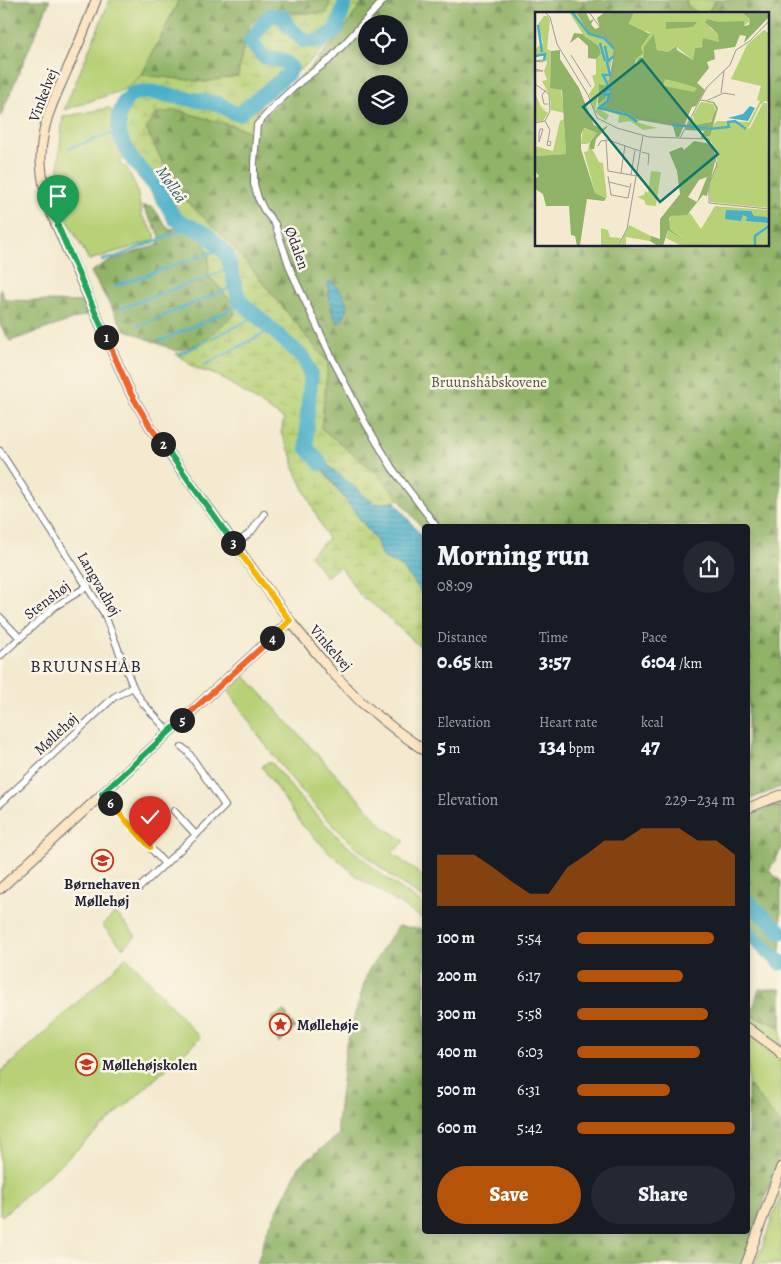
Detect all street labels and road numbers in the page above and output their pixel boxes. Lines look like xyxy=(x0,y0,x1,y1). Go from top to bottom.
street label: Vinkelvej xyxy=(23,66,62,125)
street label: Ødalen xyxy=(280,224,314,272)
street label: Langvadhøj xyxy=(73,548,125,620)
street label: Stenshøj xyxy=(20,576,74,624)
street label: Vinkelvej xyxy=(305,620,357,675)
street label: Møllehøj xyxy=(30,709,82,759)

